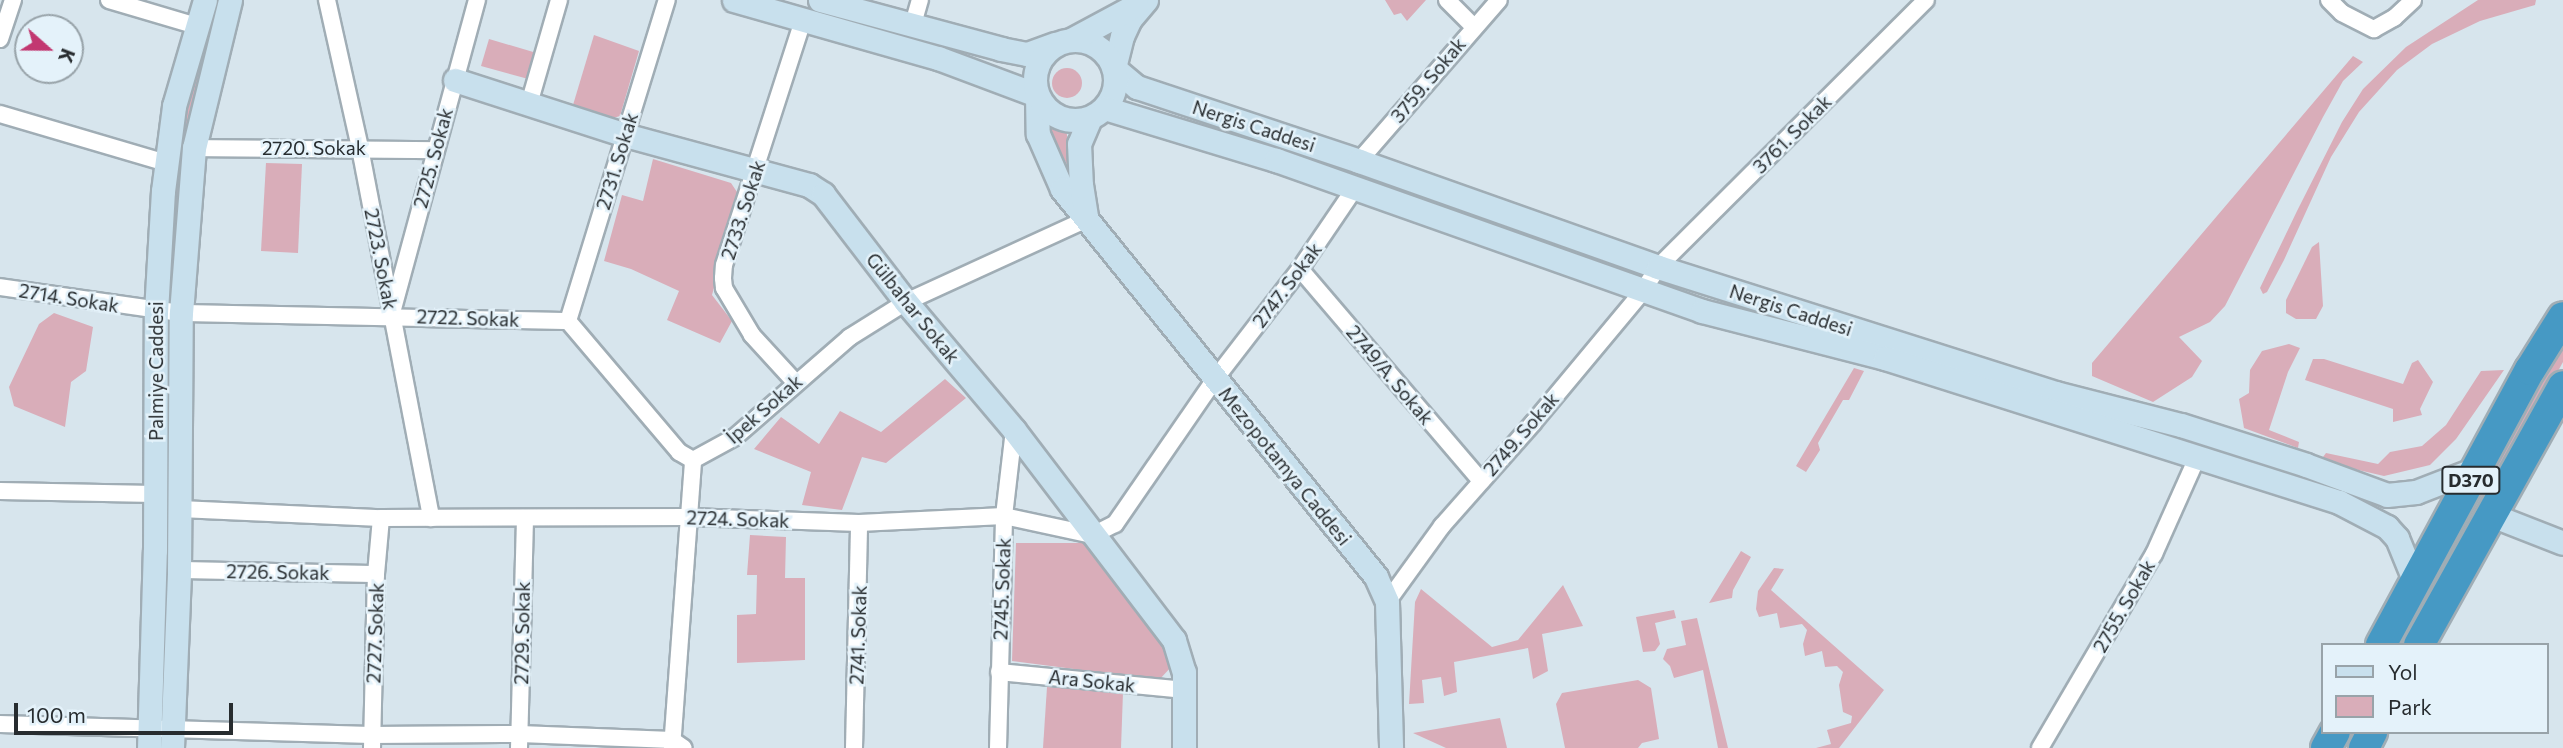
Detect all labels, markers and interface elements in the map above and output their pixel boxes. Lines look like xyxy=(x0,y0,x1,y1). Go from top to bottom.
north arrow xyxy=(14,14,84,84)
street label: 3759. Sokak xyxy=(1386,33,1470,127)
text: K xyxy=(54,46,80,66)
street label: 3761. Sokak xyxy=(1748,90,1836,178)
street label: Nergis Caddesi xyxy=(1190,95,1318,157)
street label: 2725. Sokak xyxy=(409,105,457,211)
street label: 2731. Sokak xyxy=(591,110,643,212)
street label: 2720. Sokak xyxy=(262,137,366,159)
street label: 2733. Sokak xyxy=(716,158,770,262)
street label: 2723. Sokak xyxy=(360,206,402,312)
street label: 2747. Sokak xyxy=(1248,238,1326,332)
street label: Gülbahar Sokak xyxy=(861,248,965,368)
street label: 2714. Sokak xyxy=(17,279,121,317)
street label: Nergis Caddesi xyxy=(1727,279,1855,341)
street label: Palmiye Caddesi xyxy=(145,301,167,441)
street label: 2722. Sokak xyxy=(416,305,520,331)
street label: 2749/A. Sokak xyxy=(1342,321,1438,429)
street label: İpek Sokak xyxy=(721,370,807,448)
street label: Mezopotamya Caddesi xyxy=(1214,382,1356,550)
street label: 2749. Sokak xyxy=(1479,388,1563,480)
road number: D370 xyxy=(2441,466,2501,494)
street label: 2724. Sokak xyxy=(686,506,790,532)
street label: 2745. Sokak xyxy=(989,537,1015,641)
street label: 2755. Sokak xyxy=(2088,556,2160,656)
street label: 2726. Sokak xyxy=(226,560,330,584)
street label: 2729. Sokak xyxy=(510,581,534,685)
street label: 2727. Sokak xyxy=(362,582,388,684)
street label: 2741. Sokak xyxy=(845,585,871,685)
legend xyxy=(2322,643,2549,734)
text: Yol xyxy=(2388,659,2418,684)
street label: Ara Sokak xyxy=(1047,665,1137,697)
scale bar xyxy=(18,688,236,732)
text: Park xyxy=(2388,694,2432,719)
text: 100 m xyxy=(27,702,86,727)

